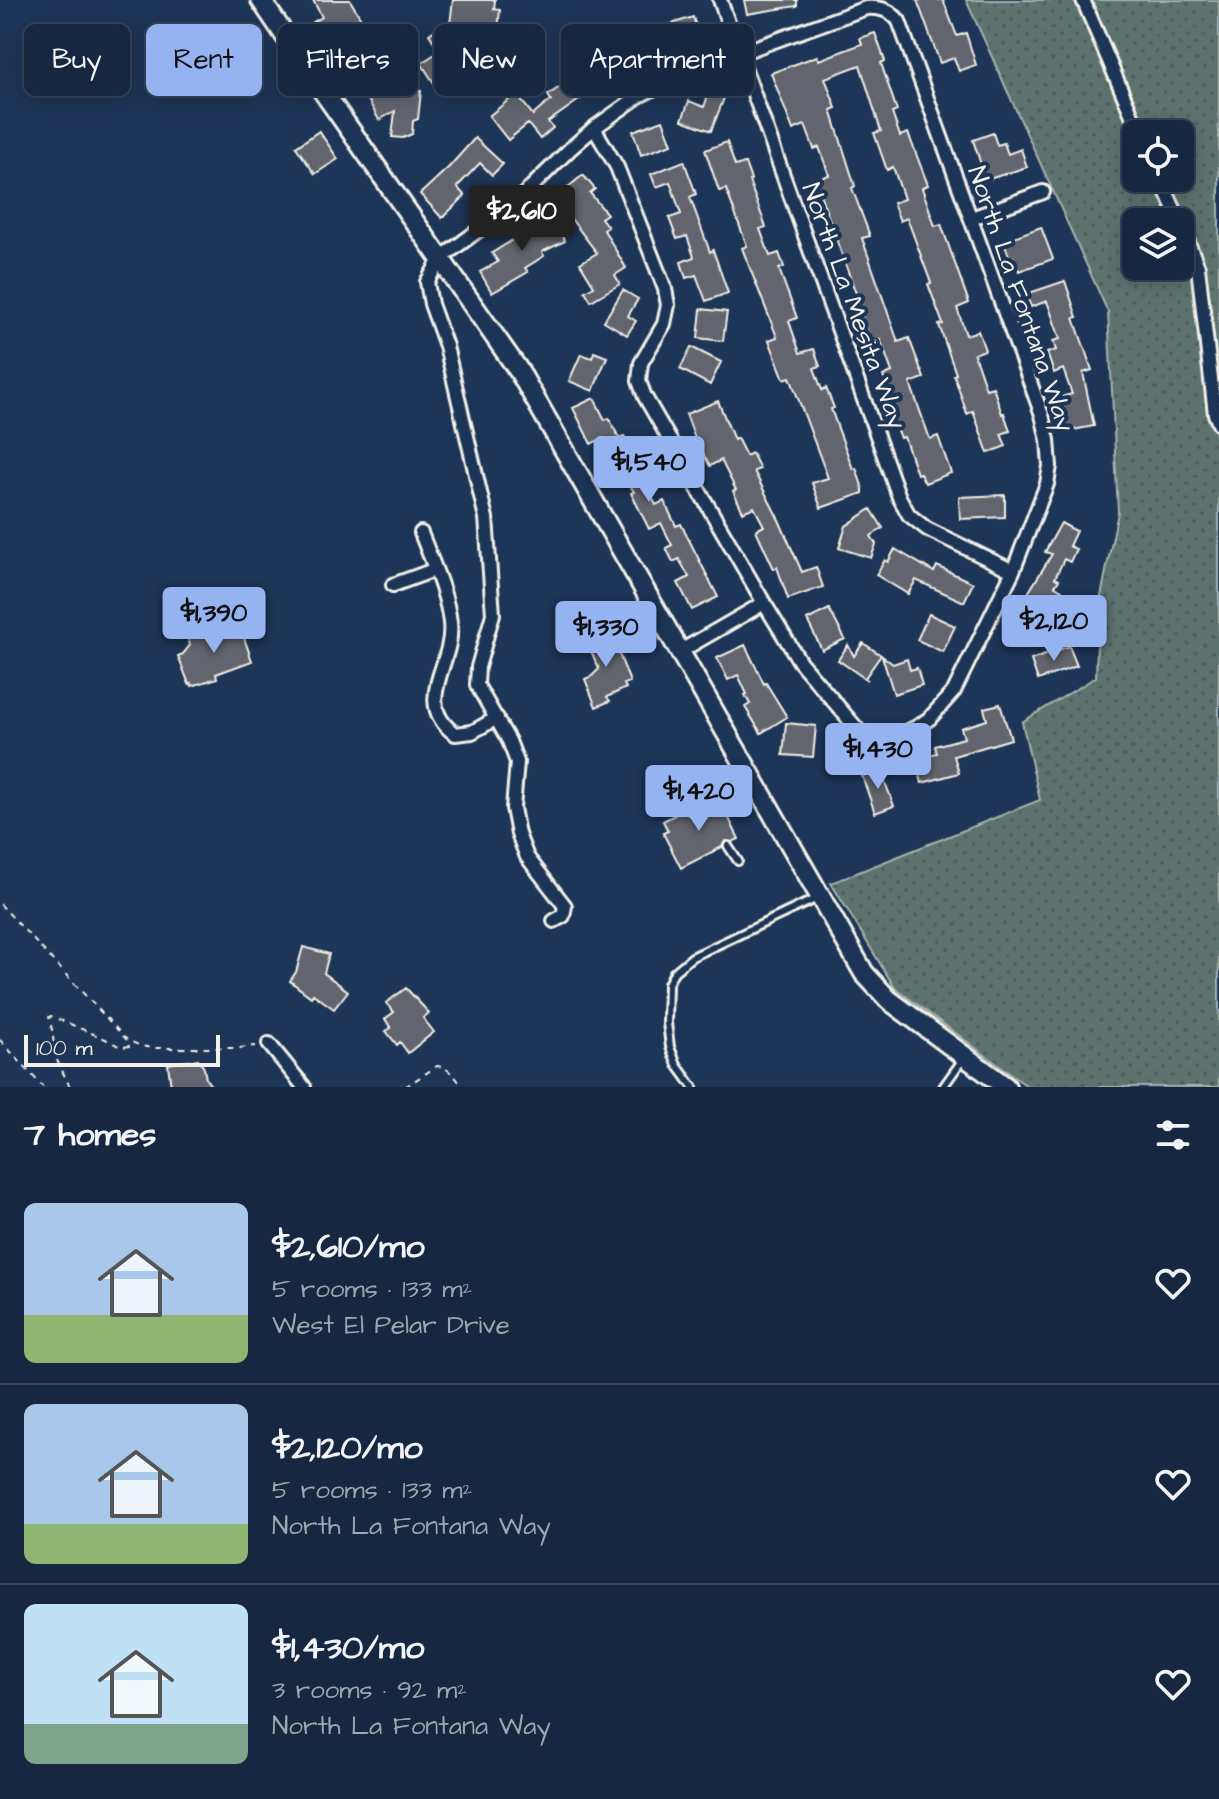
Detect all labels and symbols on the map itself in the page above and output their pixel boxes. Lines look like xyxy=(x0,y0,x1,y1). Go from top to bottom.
street label: North La Fontana Way xyxy=(957,161,1083,437)
street label: North La Mesita Way xyxy=(791,178,915,435)
pin: $2,610 xyxy=(457,185,587,253)
pin: $1,540 xyxy=(584,436,714,504)
pin: $1,390 xyxy=(149,587,279,655)
pin: $2,120 xyxy=(989,595,1119,663)
pin: $1,330 xyxy=(541,601,671,669)
pin: $1,430 xyxy=(813,723,943,791)
pin: $1,420 xyxy=(634,765,764,833)
scale bar xyxy=(24,1031,220,1067)

